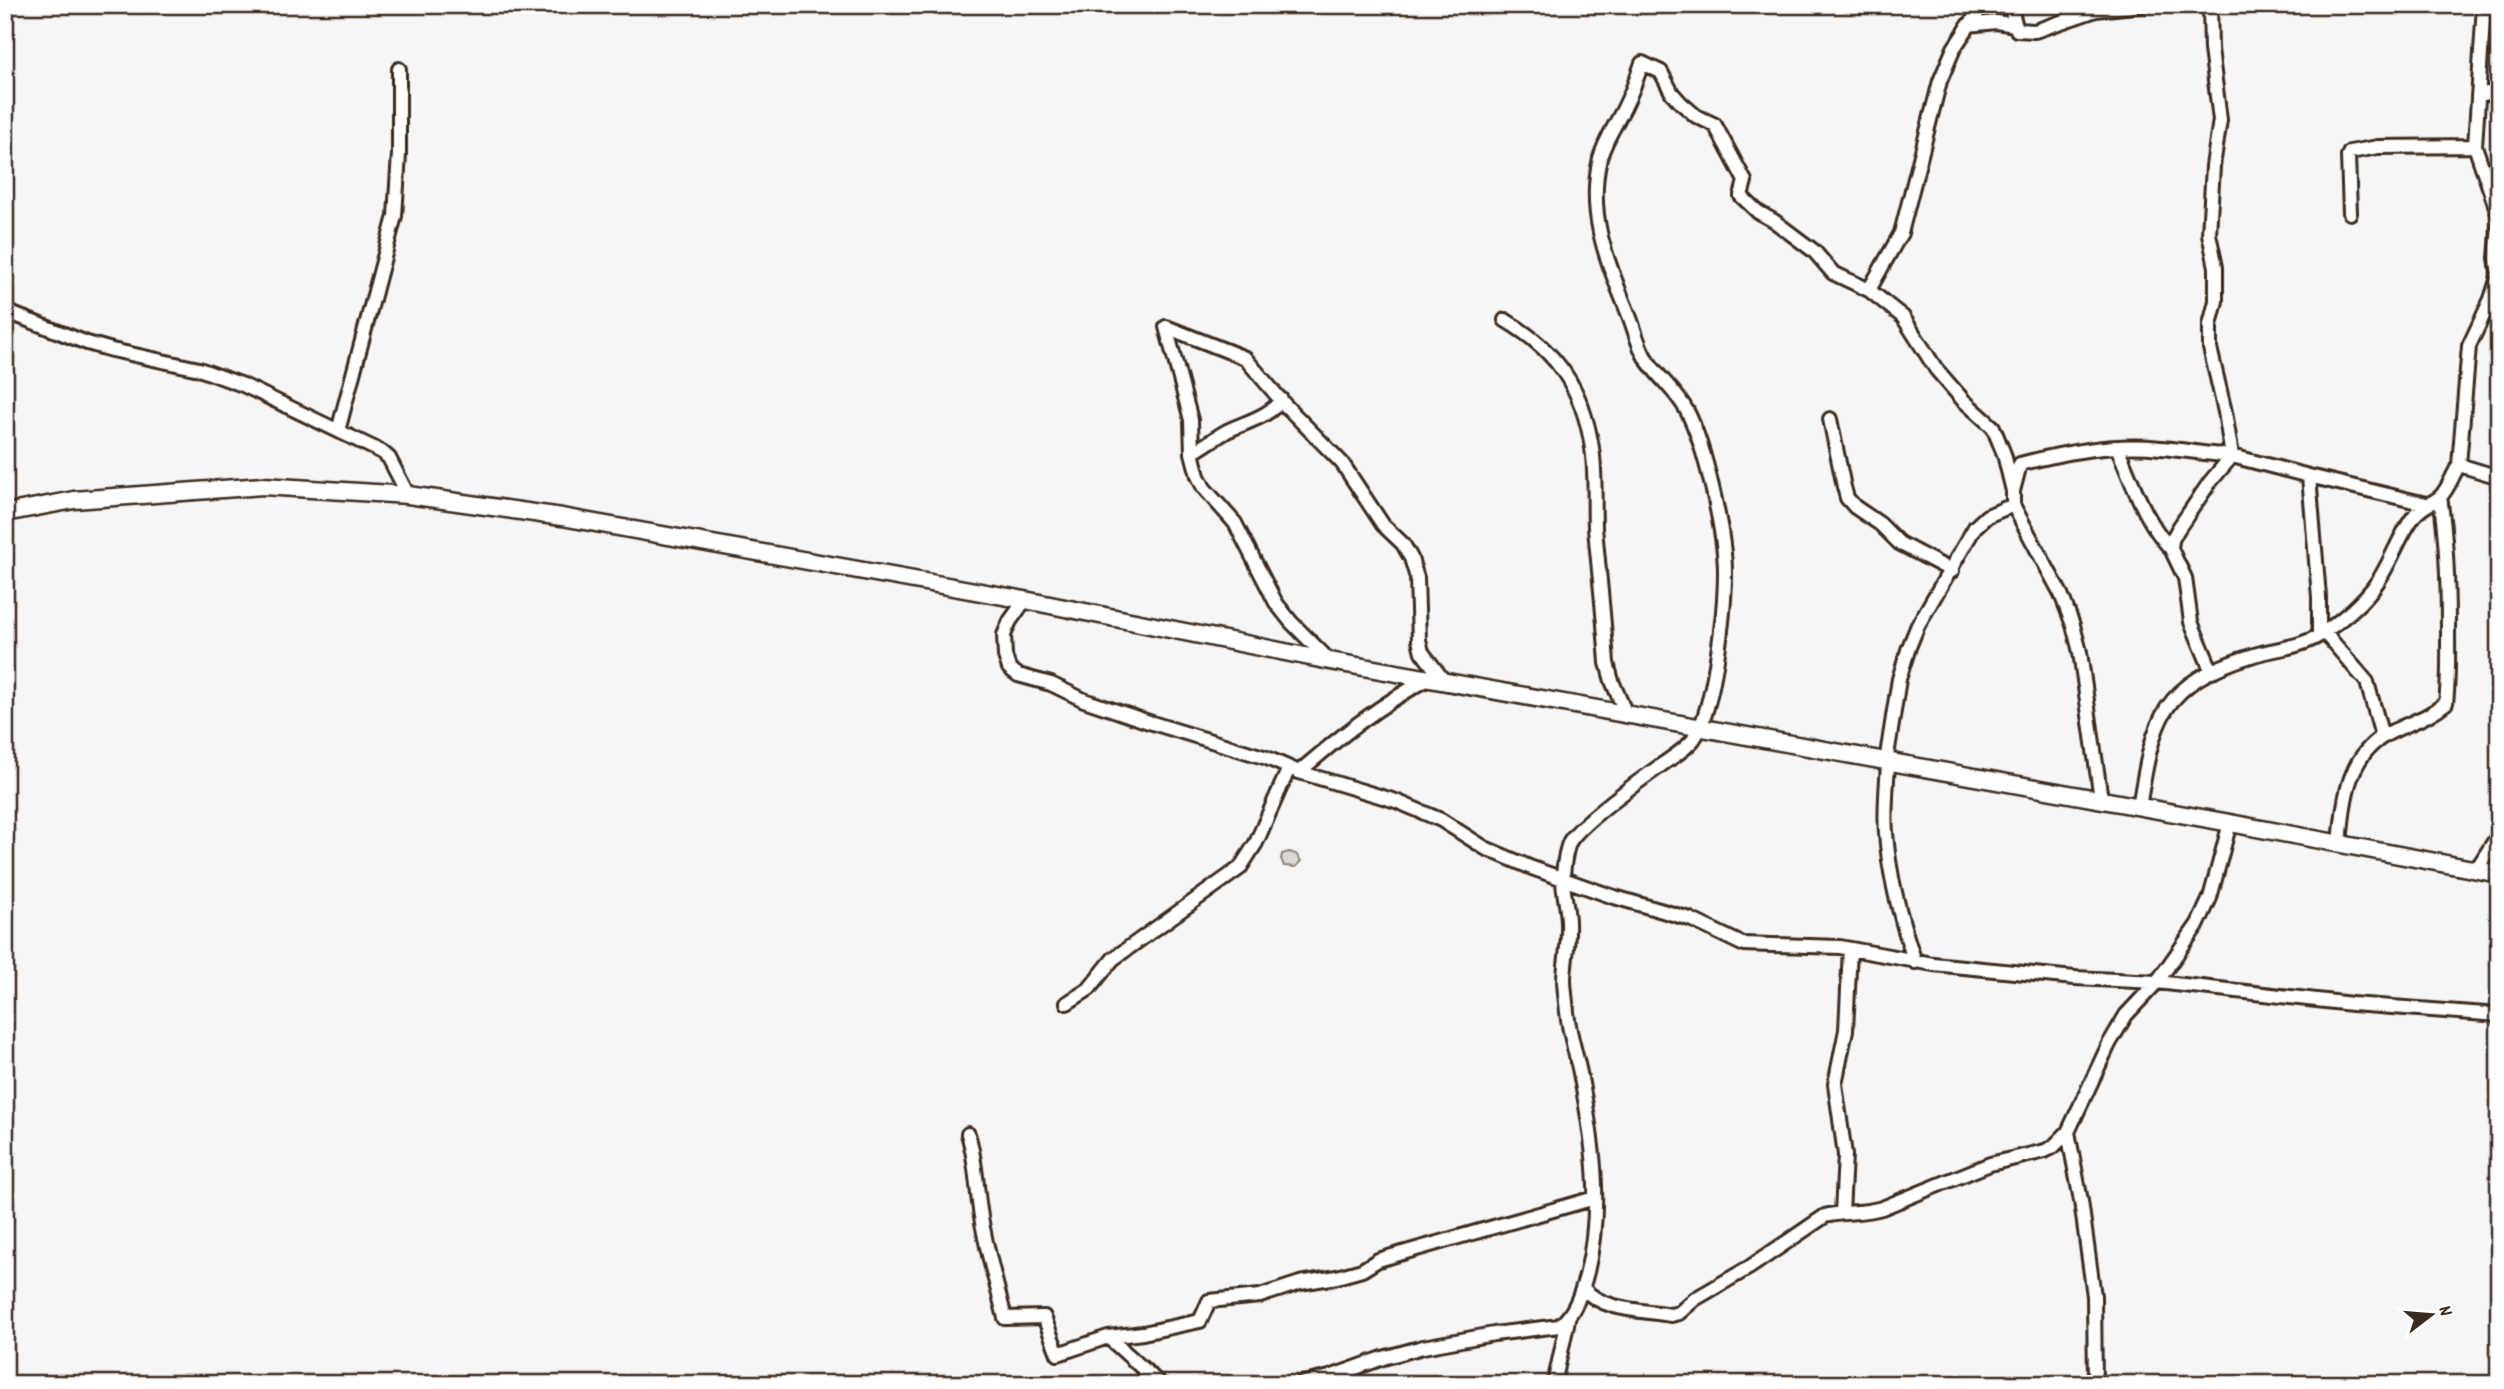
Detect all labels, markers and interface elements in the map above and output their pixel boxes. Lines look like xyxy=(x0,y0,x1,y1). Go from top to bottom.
north arrow xyxy=(2396,1280,2466,1350)
text: N xyxy=(2430,1303,2458,1320)

